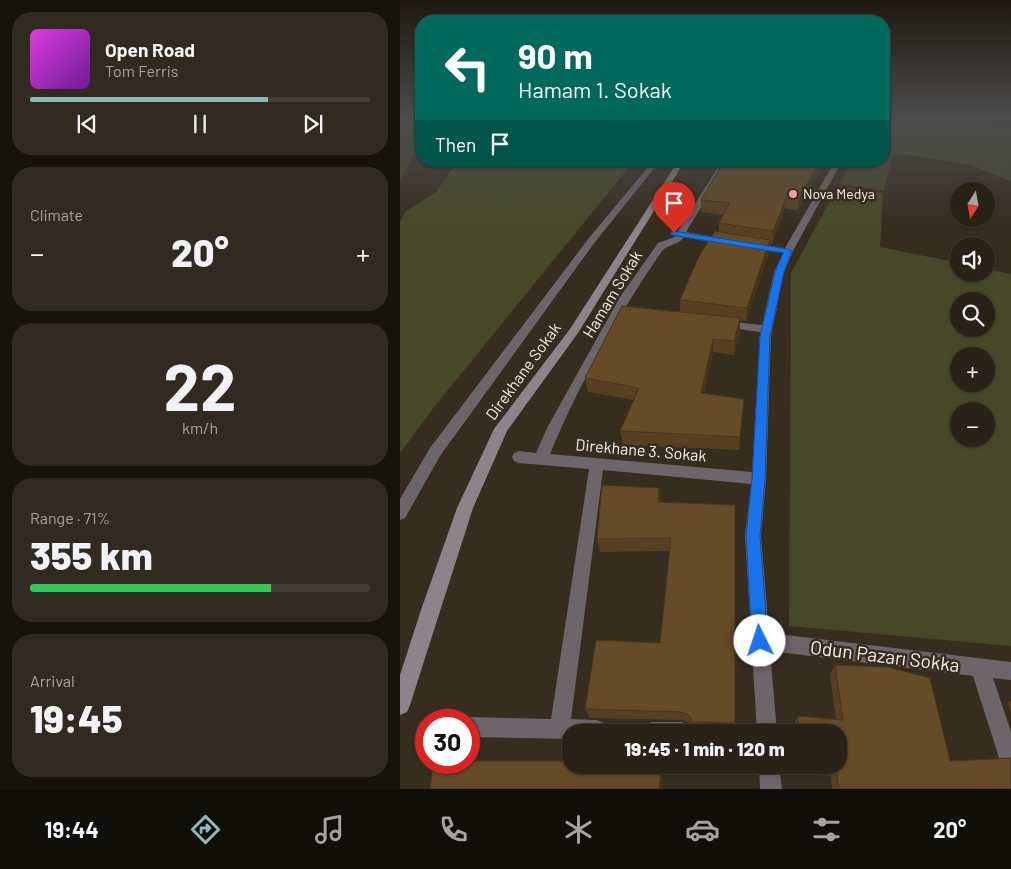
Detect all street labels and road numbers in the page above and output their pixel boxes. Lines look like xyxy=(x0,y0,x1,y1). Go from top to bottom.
street label: Hamam Sokak xyxy=(578,247,645,341)
street label: Direkhane Sokak xyxy=(481,318,564,423)
street label: Direkhane 3. Sokak xyxy=(575,434,707,465)
street label: Odun Pazarı Sokka xyxy=(809,635,961,676)

